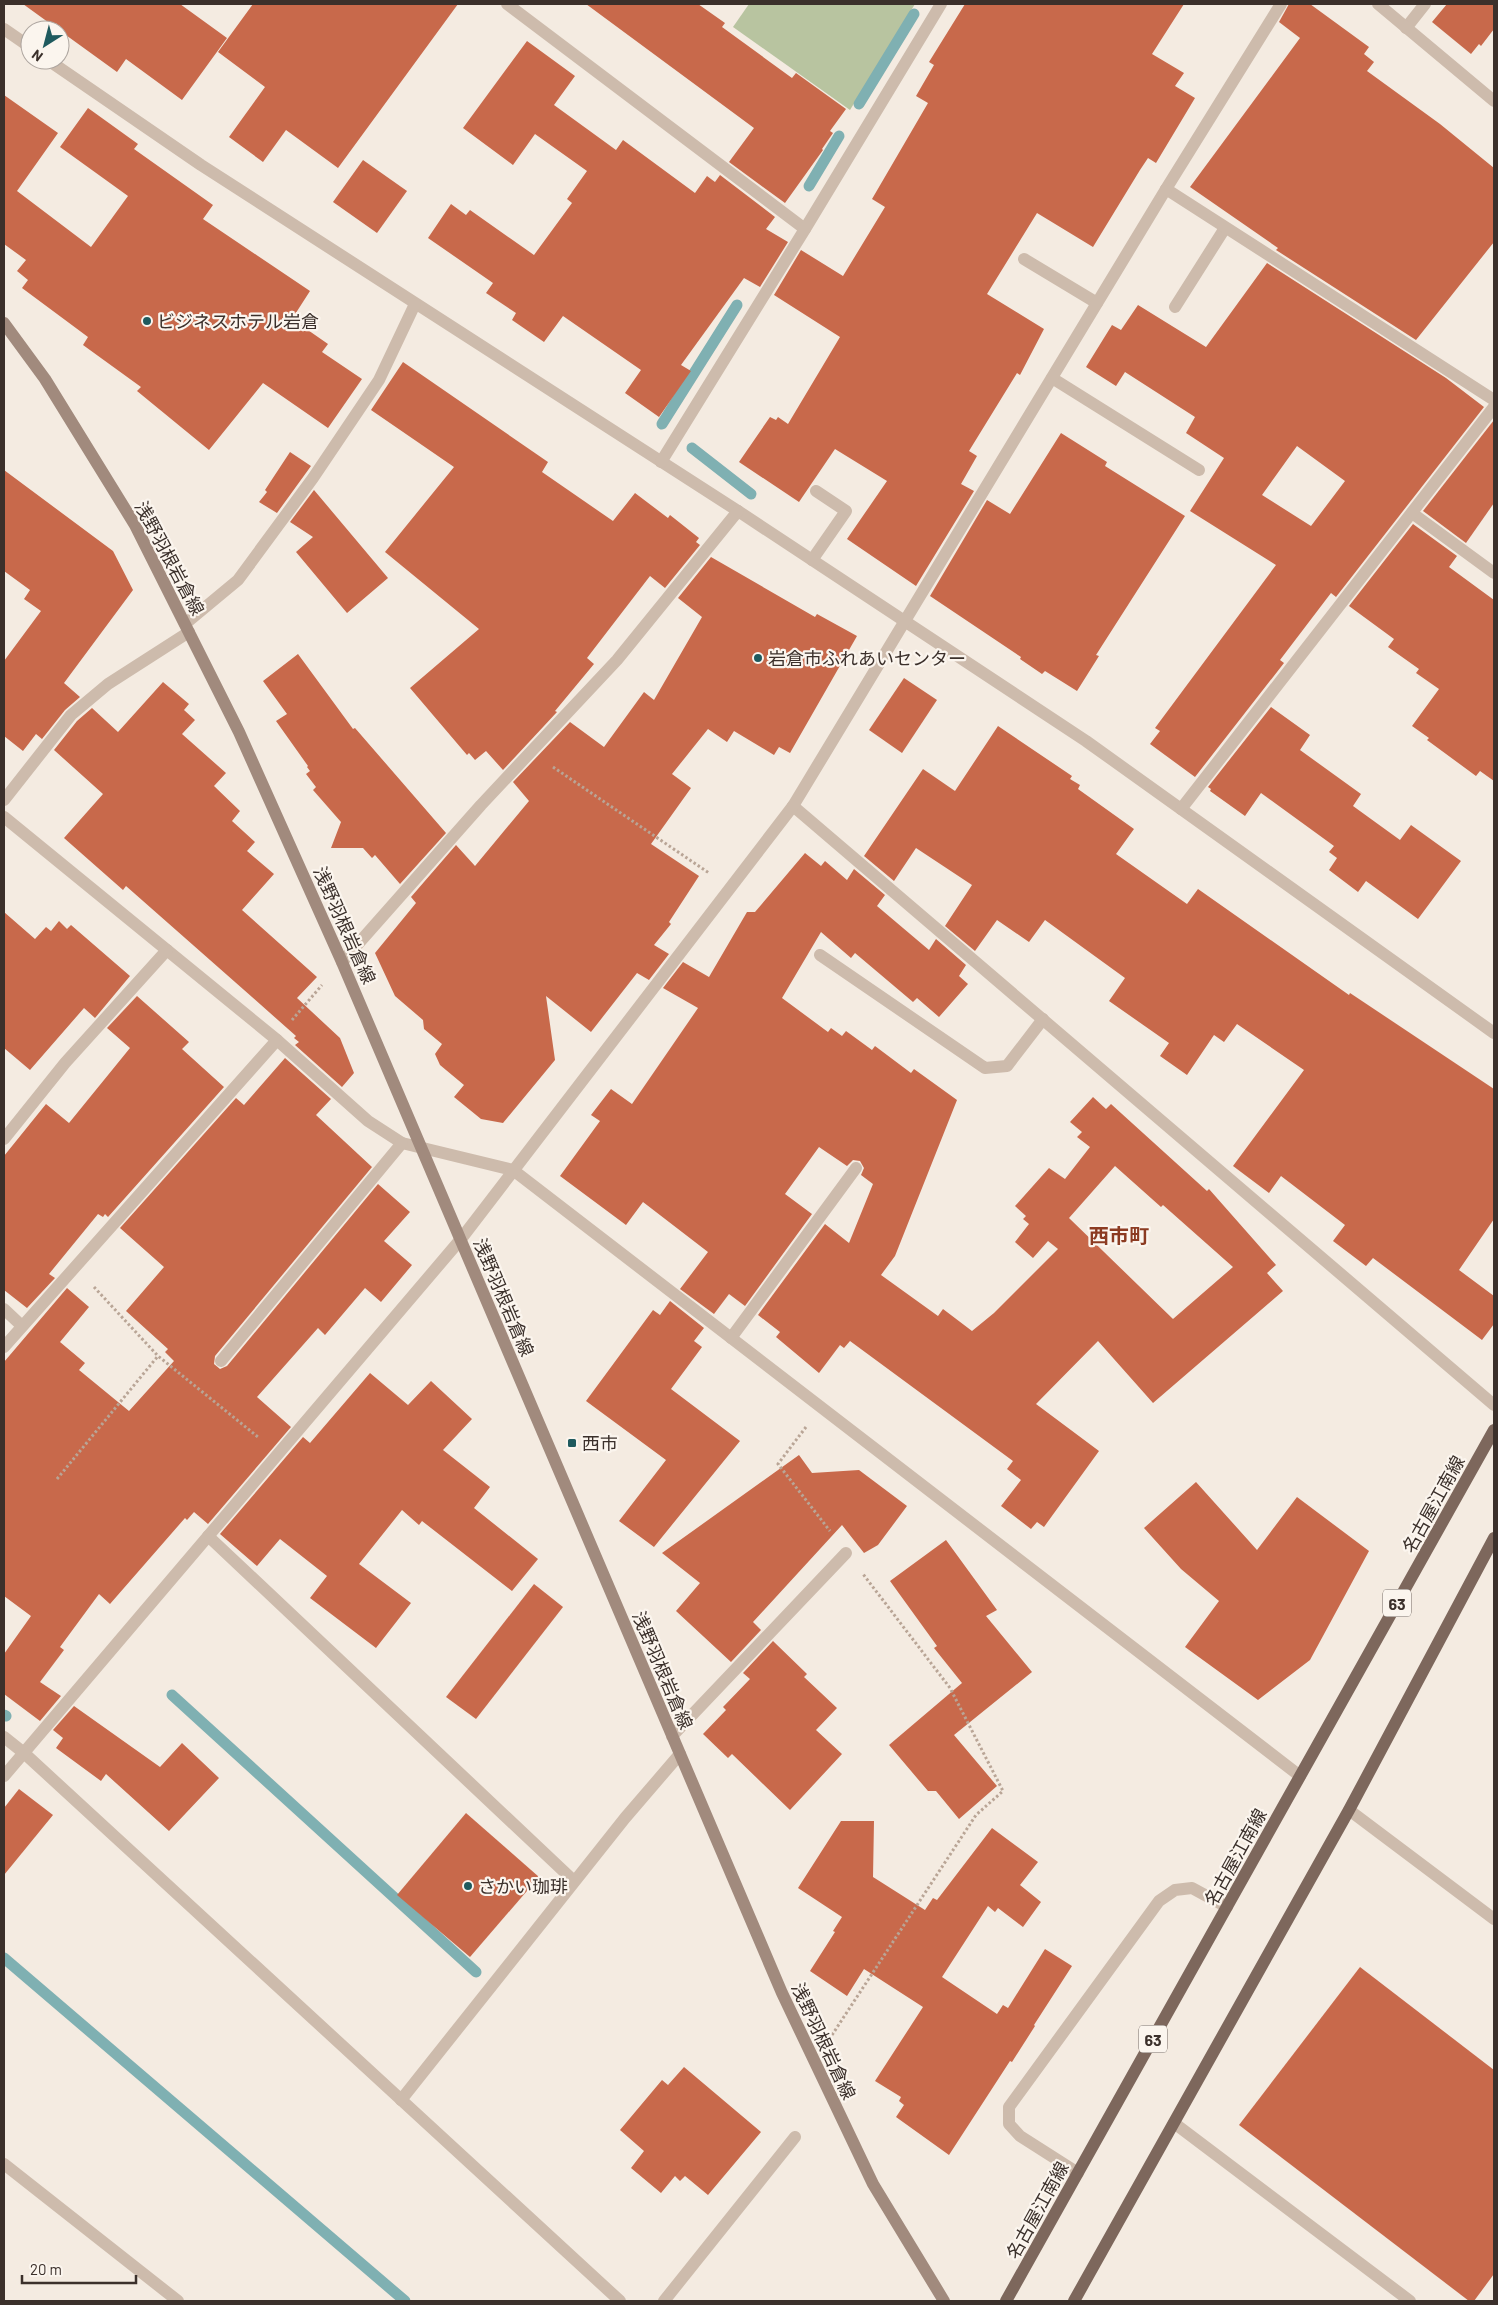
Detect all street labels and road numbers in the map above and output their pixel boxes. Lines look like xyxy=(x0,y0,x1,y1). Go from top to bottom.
street label: 浅野羽根岩倉線 xyxy=(131,497,209,619)
street label: 浅野羽根岩倉線 xyxy=(309,863,381,987)
street label: 浅野羽根岩倉線 xyxy=(469,1235,539,1359)
street label: 名古屋江南線 xyxy=(1397,1451,1469,1557)
road number: 63 xyxy=(1383,1590,1411,1616)
street label: 浅野羽根岩倉線 xyxy=(628,1608,698,1732)
street label: 名古屋江南線 xyxy=(1199,1804,1271,1910)
street label: 浅野羽根岩倉線 xyxy=(787,1979,861,2103)
road number: 63 xyxy=(1139,2026,1167,2052)
street label: 名古屋江南線 xyxy=(1001,2157,1073,2263)

